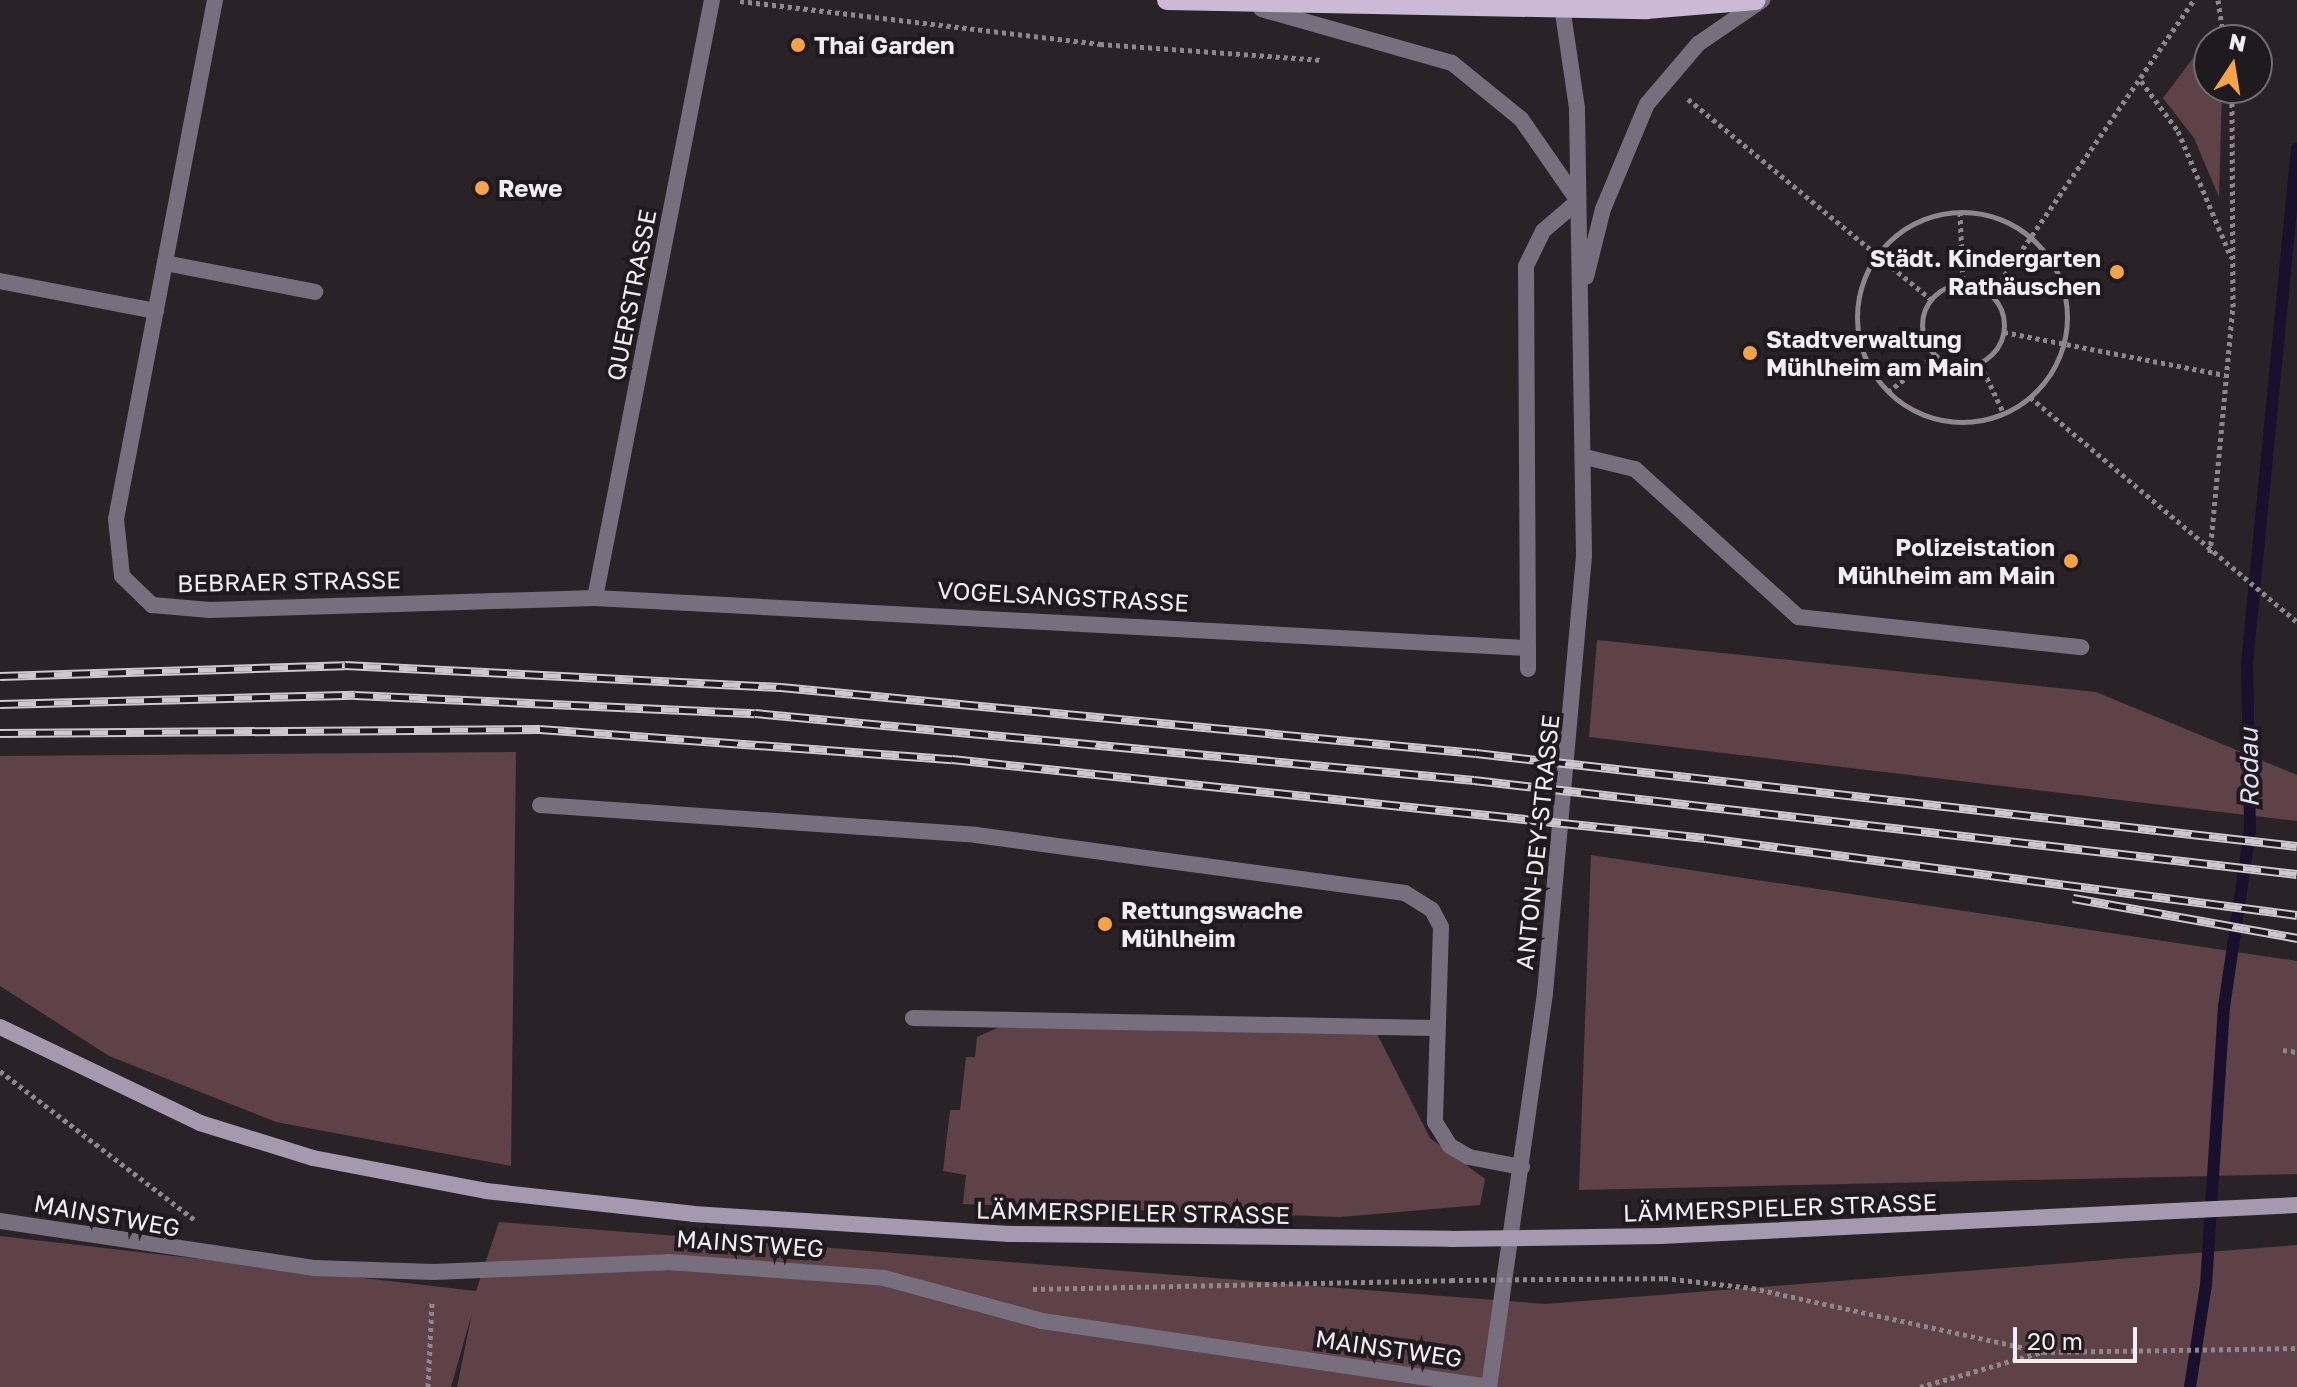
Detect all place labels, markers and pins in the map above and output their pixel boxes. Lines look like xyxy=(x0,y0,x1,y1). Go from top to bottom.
place label: Thai Garden xyxy=(814,31,955,59)
marker: Thai Garden xyxy=(789,36,807,54)
place label: Rewe xyxy=(498,174,562,202)
marker: Rewe xyxy=(473,179,491,197)
place label: Städt. Kindergarten Rathäuschen xyxy=(1870,244,2101,300)
marker: Städt. Kindergarten Rathäuschen xyxy=(2108,263,2126,281)
place label: Stadtverwaltung Mühlheim am Main xyxy=(1766,325,1984,381)
marker: Stadtverwaltung Mühlheim am Main xyxy=(1741,344,1759,362)
place label: Polizeistation Mühlheim am Main xyxy=(1837,533,2055,589)
marker: Polizeistation Mühlheim am Main xyxy=(2062,552,2080,570)
place label: Rettungswache Mühlheim xyxy=(1121,896,1303,952)
marker: Rettungswache Mühlheim xyxy=(1096,915,1114,933)

